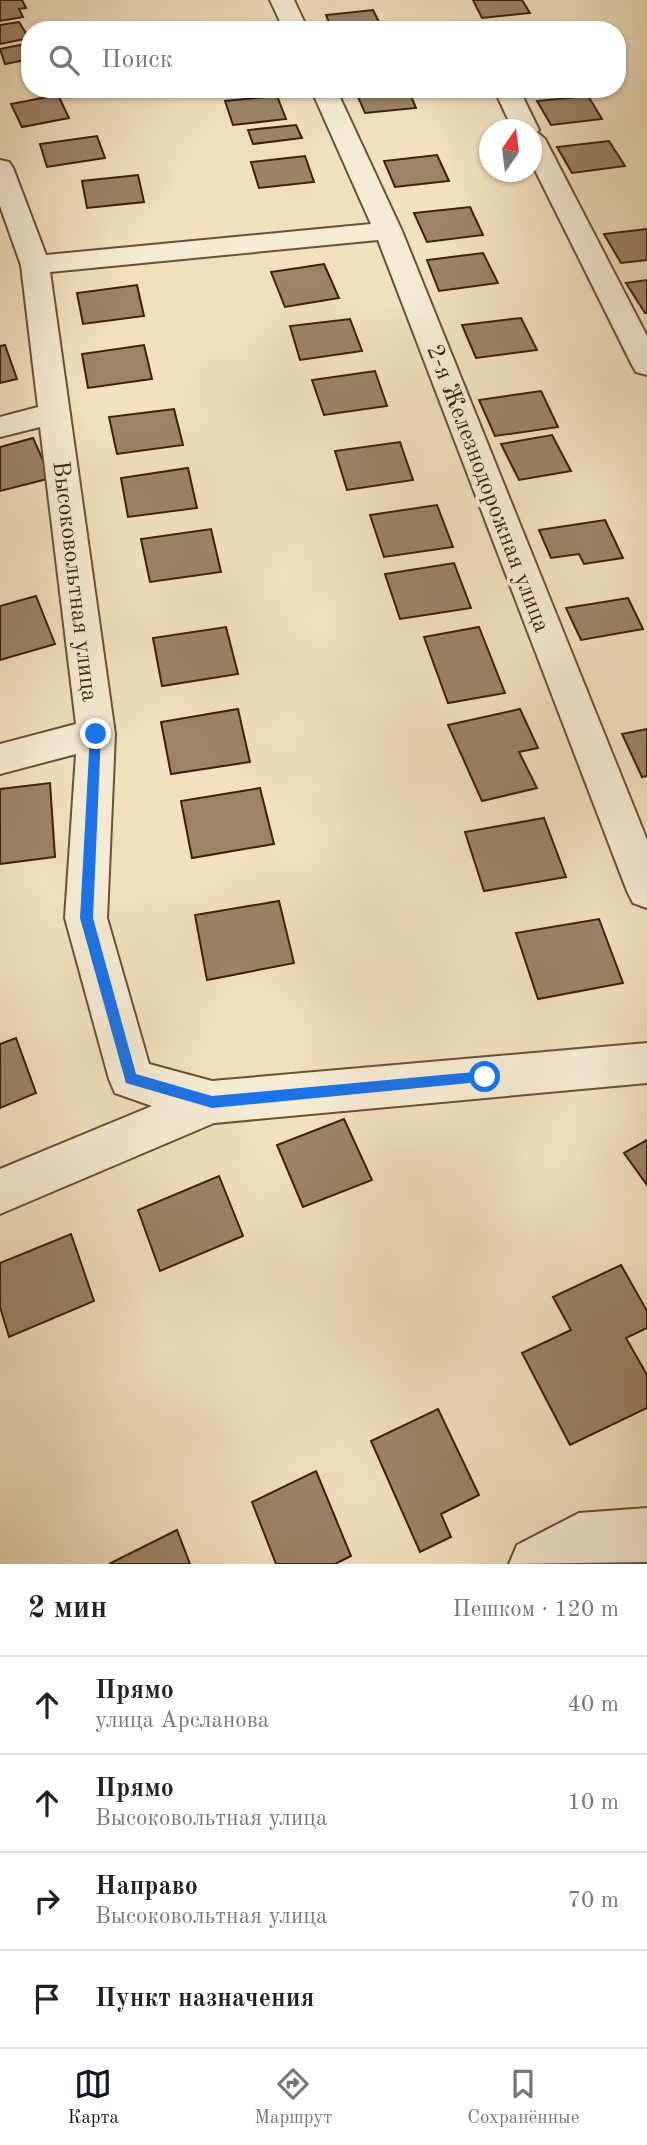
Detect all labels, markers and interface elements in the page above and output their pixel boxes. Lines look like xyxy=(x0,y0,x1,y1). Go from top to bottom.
search box xyxy=(21,21,626,98)
icon: search xyxy=(45,41,83,79)
text: Поиск xyxy=(101,47,173,73)
north arrow xyxy=(479,119,542,182)
street label: 2-я Железнодорожная улица xyxy=(421,342,553,636)
street label: Высоковольтная улица xyxy=(47,460,101,703)
route end xyxy=(80,718,111,749)
route start xyxy=(469,1061,500,1092)
text: 2 мин xyxy=(28,1594,107,1624)
text: Пешком · 120 m xyxy=(453,1598,619,1621)
text: Прямо xyxy=(95,1678,174,1704)
icon: ahead xyxy=(28,1686,66,1724)
text: 40 m xyxy=(568,1693,619,1716)
text: улица Арсланова xyxy=(95,1709,269,1732)
text: Прямо xyxy=(95,1776,174,1802)
icon: ahead xyxy=(28,1784,66,1822)
text: 10 m xyxy=(568,1791,619,1814)
text: Высоковольтная улица xyxy=(95,1807,327,1830)
text: Направо xyxy=(95,1874,198,1900)
icon: right xyxy=(28,1882,66,1920)
text: 70 m xyxy=(568,1889,619,1912)
text: Высоковольтная улица xyxy=(95,1905,327,1928)
icon: arrive xyxy=(28,1980,66,2018)
text: Пункт назначения xyxy=(95,1986,314,2012)
tab: Карта xyxy=(68,2065,119,2130)
tab: Маршрут xyxy=(254,2065,332,2130)
tab: Сохранённые xyxy=(467,2065,579,2130)

